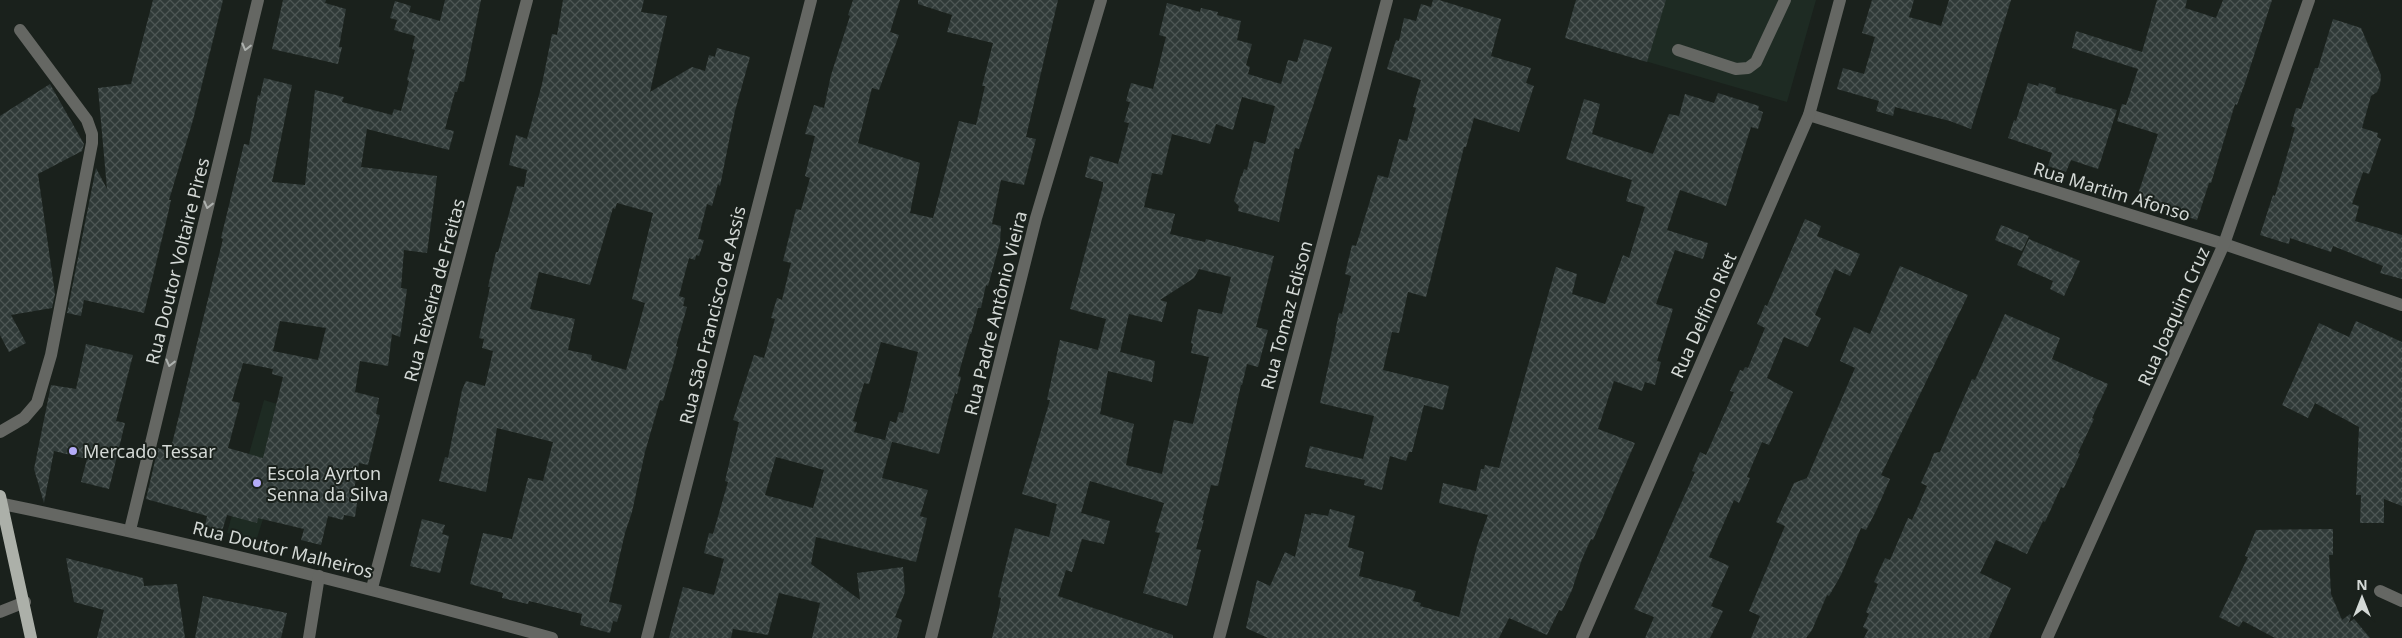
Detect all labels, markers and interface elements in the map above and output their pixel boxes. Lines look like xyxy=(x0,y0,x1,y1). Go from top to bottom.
one-way arrow xyxy=(241,43,252,52)
street label: Rua Doutor Voltaire Pires xyxy=(140,155,214,367)
street label: Rua Martim Afonso xyxy=(2031,156,2193,226)
street label: Rua Teixeira de Freitas xyxy=(398,196,470,384)
one-way arrow xyxy=(203,201,214,210)
street label: Rua São Francisco de Assis xyxy=(673,203,751,427)
street label: Rua Padre Antônio Vieira xyxy=(958,208,1032,418)
street label: Rua Tomaz Edison xyxy=(1255,238,1317,392)
street label: Rua Joaquim Cruz xyxy=(2132,243,2214,389)
street label: Rua Delfino Riet xyxy=(1665,248,1742,382)
one-way arrow xyxy=(165,359,176,368)
place label: Mercado Tessar xyxy=(83,439,216,463)
marker: Mercado Tessar xyxy=(67,445,79,457)
place label: Escola Ayrton Senna da Silva xyxy=(267,461,388,506)
marker: Escola Ayrton Senna da Silva xyxy=(251,477,263,489)
street label: Rua Doutor Malheiros xyxy=(190,515,376,583)
north arrow xyxy=(2337,573,2387,623)
text: N xyxy=(2356,575,2368,594)

